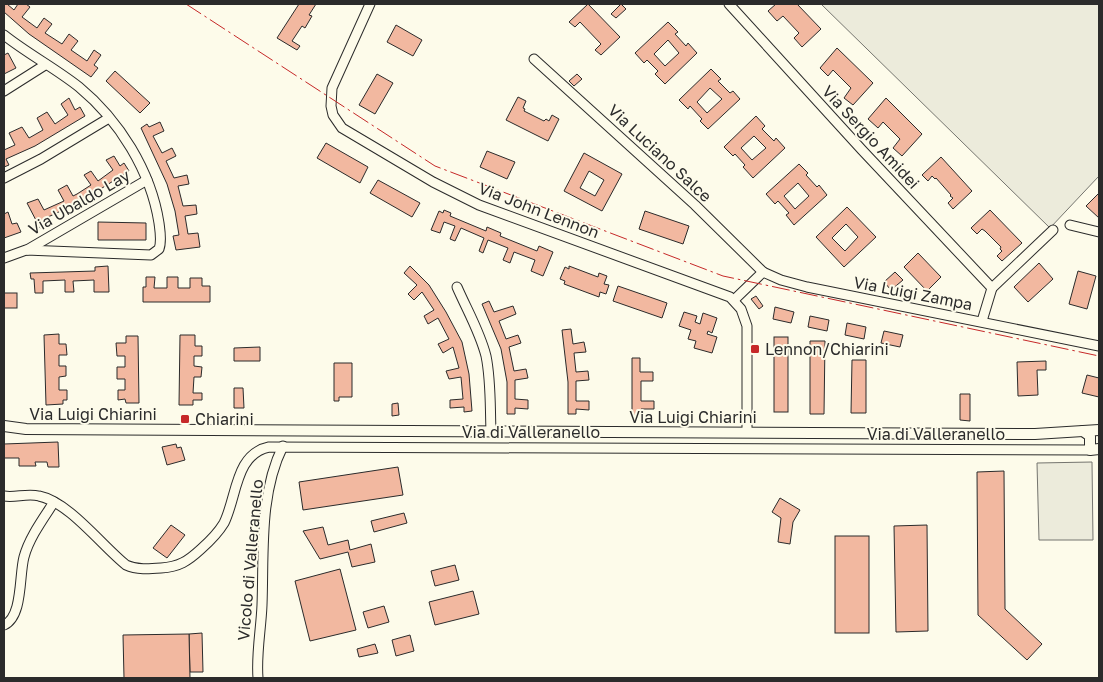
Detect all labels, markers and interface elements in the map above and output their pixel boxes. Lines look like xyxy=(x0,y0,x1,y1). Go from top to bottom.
street label: Via Sergio Amidei xyxy=(818,81,924,193)
street label: Via Luciano Salce xyxy=(604,100,716,206)
street label: Via Ubaldo Lay xyxy=(25,165,133,239)
street label: Via John Lennon xyxy=(476,178,602,242)
street label: Via Luigi Zampa xyxy=(852,272,974,314)
place label: Lennon/Chiarini xyxy=(765,339,889,359)
marker: Lennon/Chiarini xyxy=(749,343,761,355)
street label: Via Luigi Chiarini xyxy=(29,404,157,424)
street label: Via Luigi Chiarini xyxy=(629,407,757,427)
place label: Chiarini xyxy=(195,409,254,429)
marker: Chiarini xyxy=(179,413,191,425)
street label: Via di Valleranello xyxy=(462,422,600,442)
street label: Via di Valleranello xyxy=(867,424,1005,444)
street label: Vicolo di Valleranello xyxy=(233,478,267,642)

